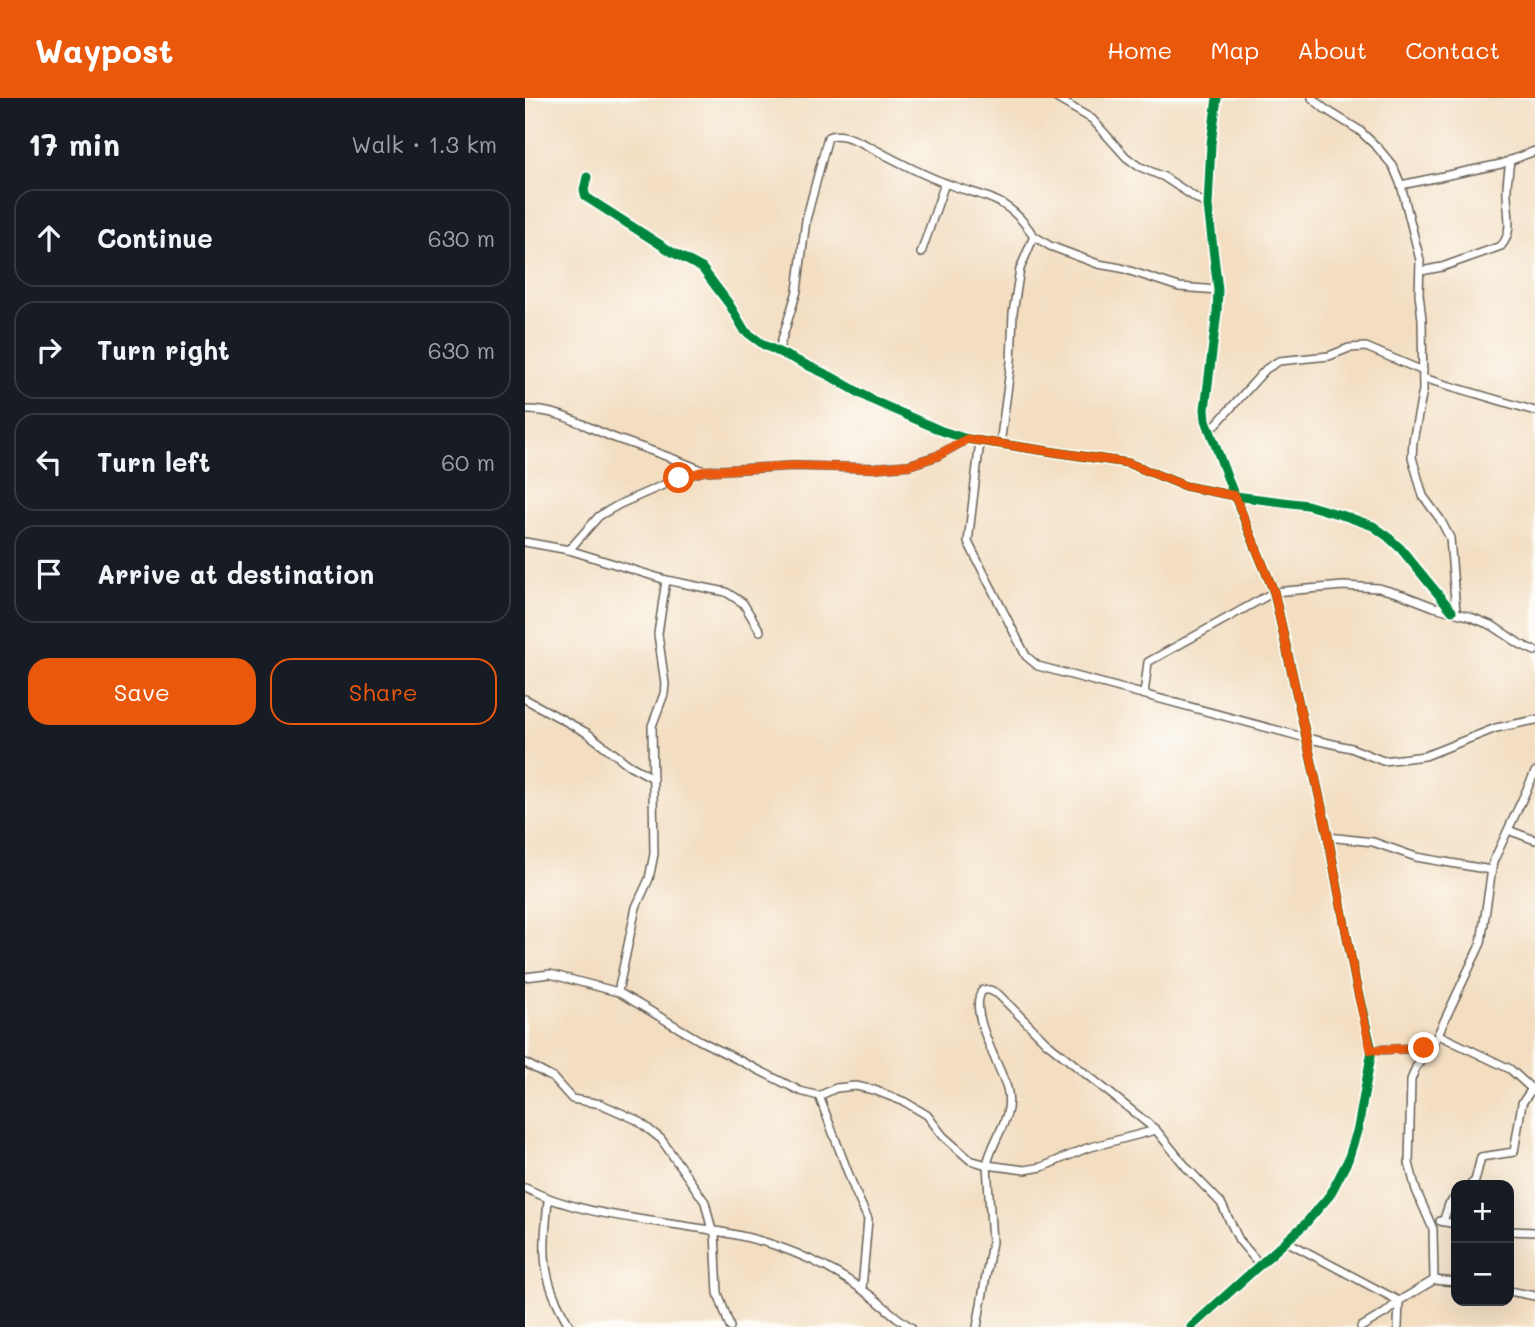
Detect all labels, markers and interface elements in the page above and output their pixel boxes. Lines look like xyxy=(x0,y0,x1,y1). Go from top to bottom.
text: Waypost xyxy=(35,28,173,71)
text: Home xyxy=(1107,34,1172,65)
text: Map xyxy=(1210,34,1259,65)
text: About xyxy=(1297,34,1367,65)
text: Contact xyxy=(1405,34,1500,65)
text: 17 min xyxy=(28,124,120,164)
text: Walk · 1.3 km xyxy=(351,129,497,159)
icon: ahead xyxy=(30,219,68,257)
text: Continue xyxy=(97,221,213,255)
text: 630 m xyxy=(428,223,495,253)
icon: right xyxy=(30,331,68,369)
text: Turn right xyxy=(97,333,230,367)
text: 630 m xyxy=(428,335,495,365)
icon: left xyxy=(30,443,68,481)
text: Turn left xyxy=(97,445,210,479)
text: 60 m xyxy=(441,447,495,477)
route start xyxy=(663,462,694,493)
icon: arrive xyxy=(30,555,68,593)
text: Arrive at destination xyxy=(97,557,374,591)
button: Save xyxy=(28,658,256,725)
button: Share xyxy=(270,658,497,725)
route end xyxy=(1408,1032,1439,1063)
map controls xyxy=(1451,1180,1514,1306)
button: + xyxy=(1451,1180,1514,1243)
button: − xyxy=(1451,1243,1514,1306)

